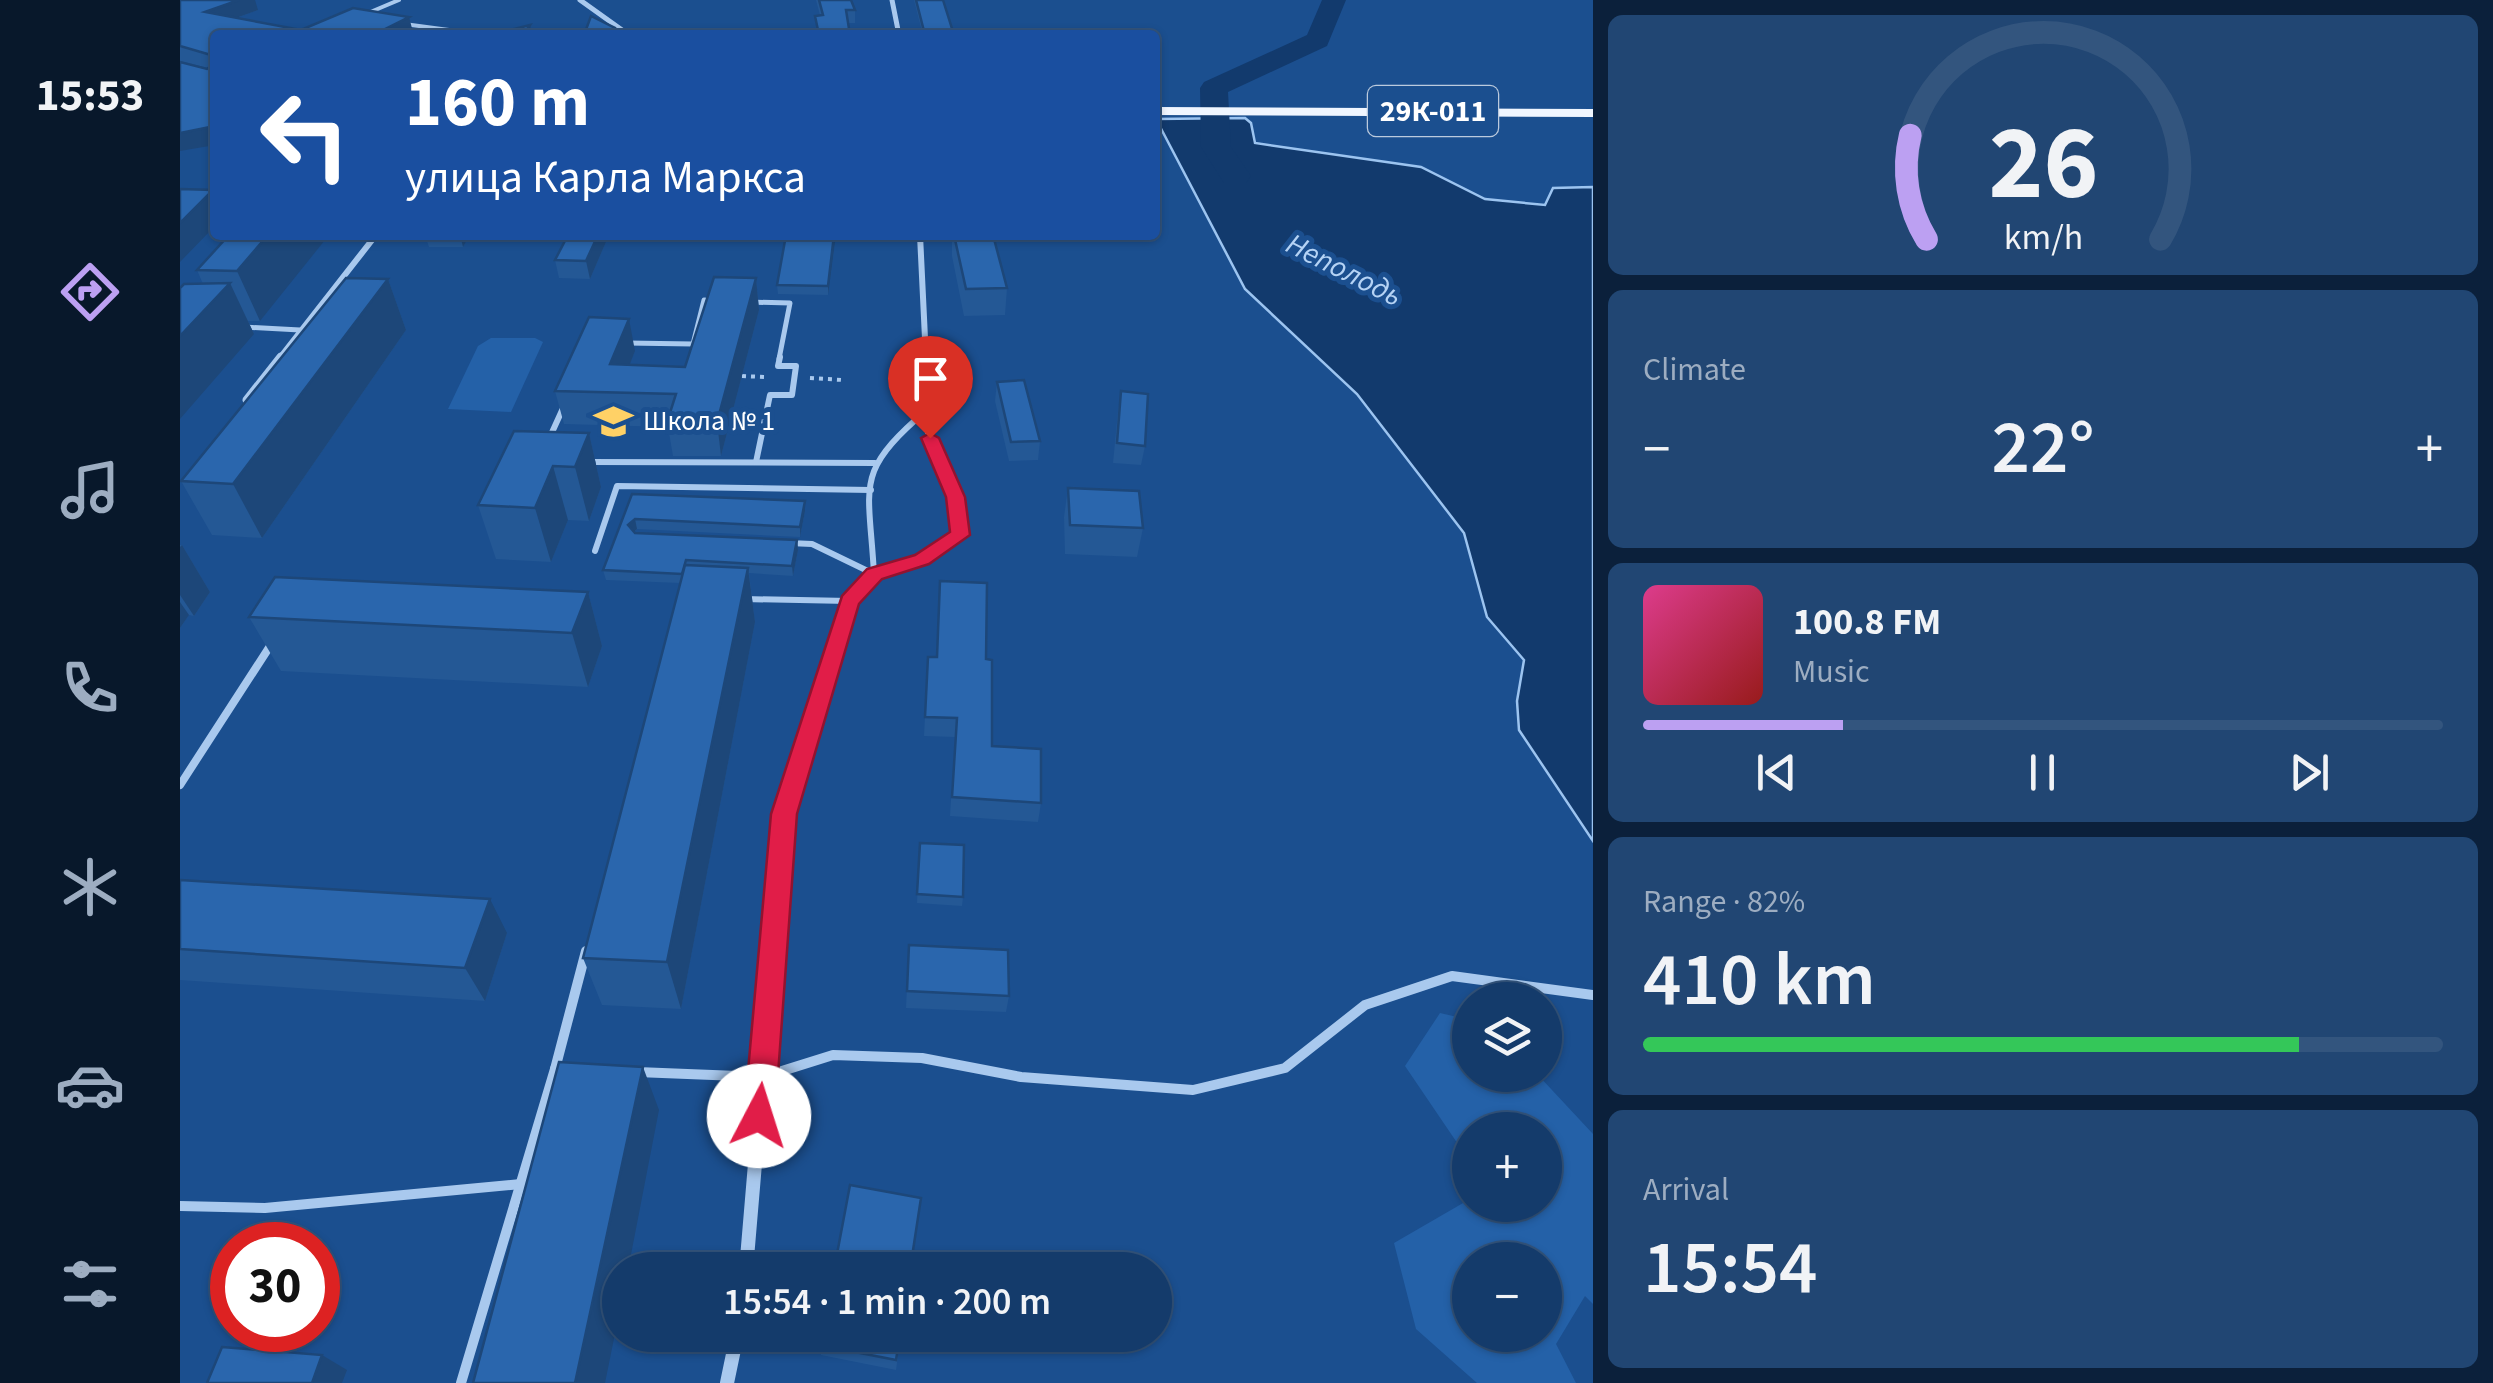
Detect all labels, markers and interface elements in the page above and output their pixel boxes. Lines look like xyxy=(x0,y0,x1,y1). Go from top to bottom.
text: 160 m xyxy=(405,53,590,153)
text: 15:53 xyxy=(36,64,144,128)
icon: left xyxy=(240,70,370,200)
road number: 29К-011 xyxy=(1368,86,1498,136)
text: 26 xyxy=(1988,91,2098,239)
text: улица Карла Маркса xyxy=(405,146,806,210)
text: km/h xyxy=(2003,212,2083,263)
water label: Неполодь xyxy=(1279,223,1409,317)
icon: directions xyxy=(55,257,125,327)
pin xyxy=(888,336,973,439)
text: Climate xyxy=(1643,347,1746,393)
icon: arrive xyxy=(903,351,958,406)
text: 22° xyxy=(1991,395,2095,502)
school or university icon: Школа № 1 xyxy=(592,400,634,442)
place label: Школа № 1 xyxy=(643,401,775,441)
text: − xyxy=(1643,411,1670,489)
text: + xyxy=(2416,411,2443,489)
icon: music xyxy=(55,455,125,525)
text: 100.8 FM xyxy=(1793,595,1941,649)
text: Music xyxy=(1793,649,1870,695)
icon: phone xyxy=(55,653,125,723)
icon: previous xyxy=(1749,745,1804,800)
icon: pause xyxy=(2015,745,2070,800)
icon: next xyxy=(2282,745,2337,800)
icon: climate xyxy=(55,852,125,922)
text: Range · 82% xyxy=(1643,879,1805,925)
text: 410 km xyxy=(1643,927,1876,1034)
map controls xyxy=(1452,982,1562,1352)
button: layers xyxy=(1452,982,1562,1092)
icon: car xyxy=(55,1050,125,1120)
position arrow xyxy=(707,1064,811,1168)
button: + xyxy=(1452,1112,1562,1222)
text: Arrival xyxy=(1643,1167,1729,1213)
text: 15:54 xyxy=(1643,1215,1818,1322)
speed limit sign: 30 xyxy=(210,1222,340,1352)
button: − xyxy=(1452,1242,1562,1352)
icon: filters xyxy=(55,1249,125,1319)
text: 15:54 · 1 min · 200 m xyxy=(723,1275,1051,1329)

